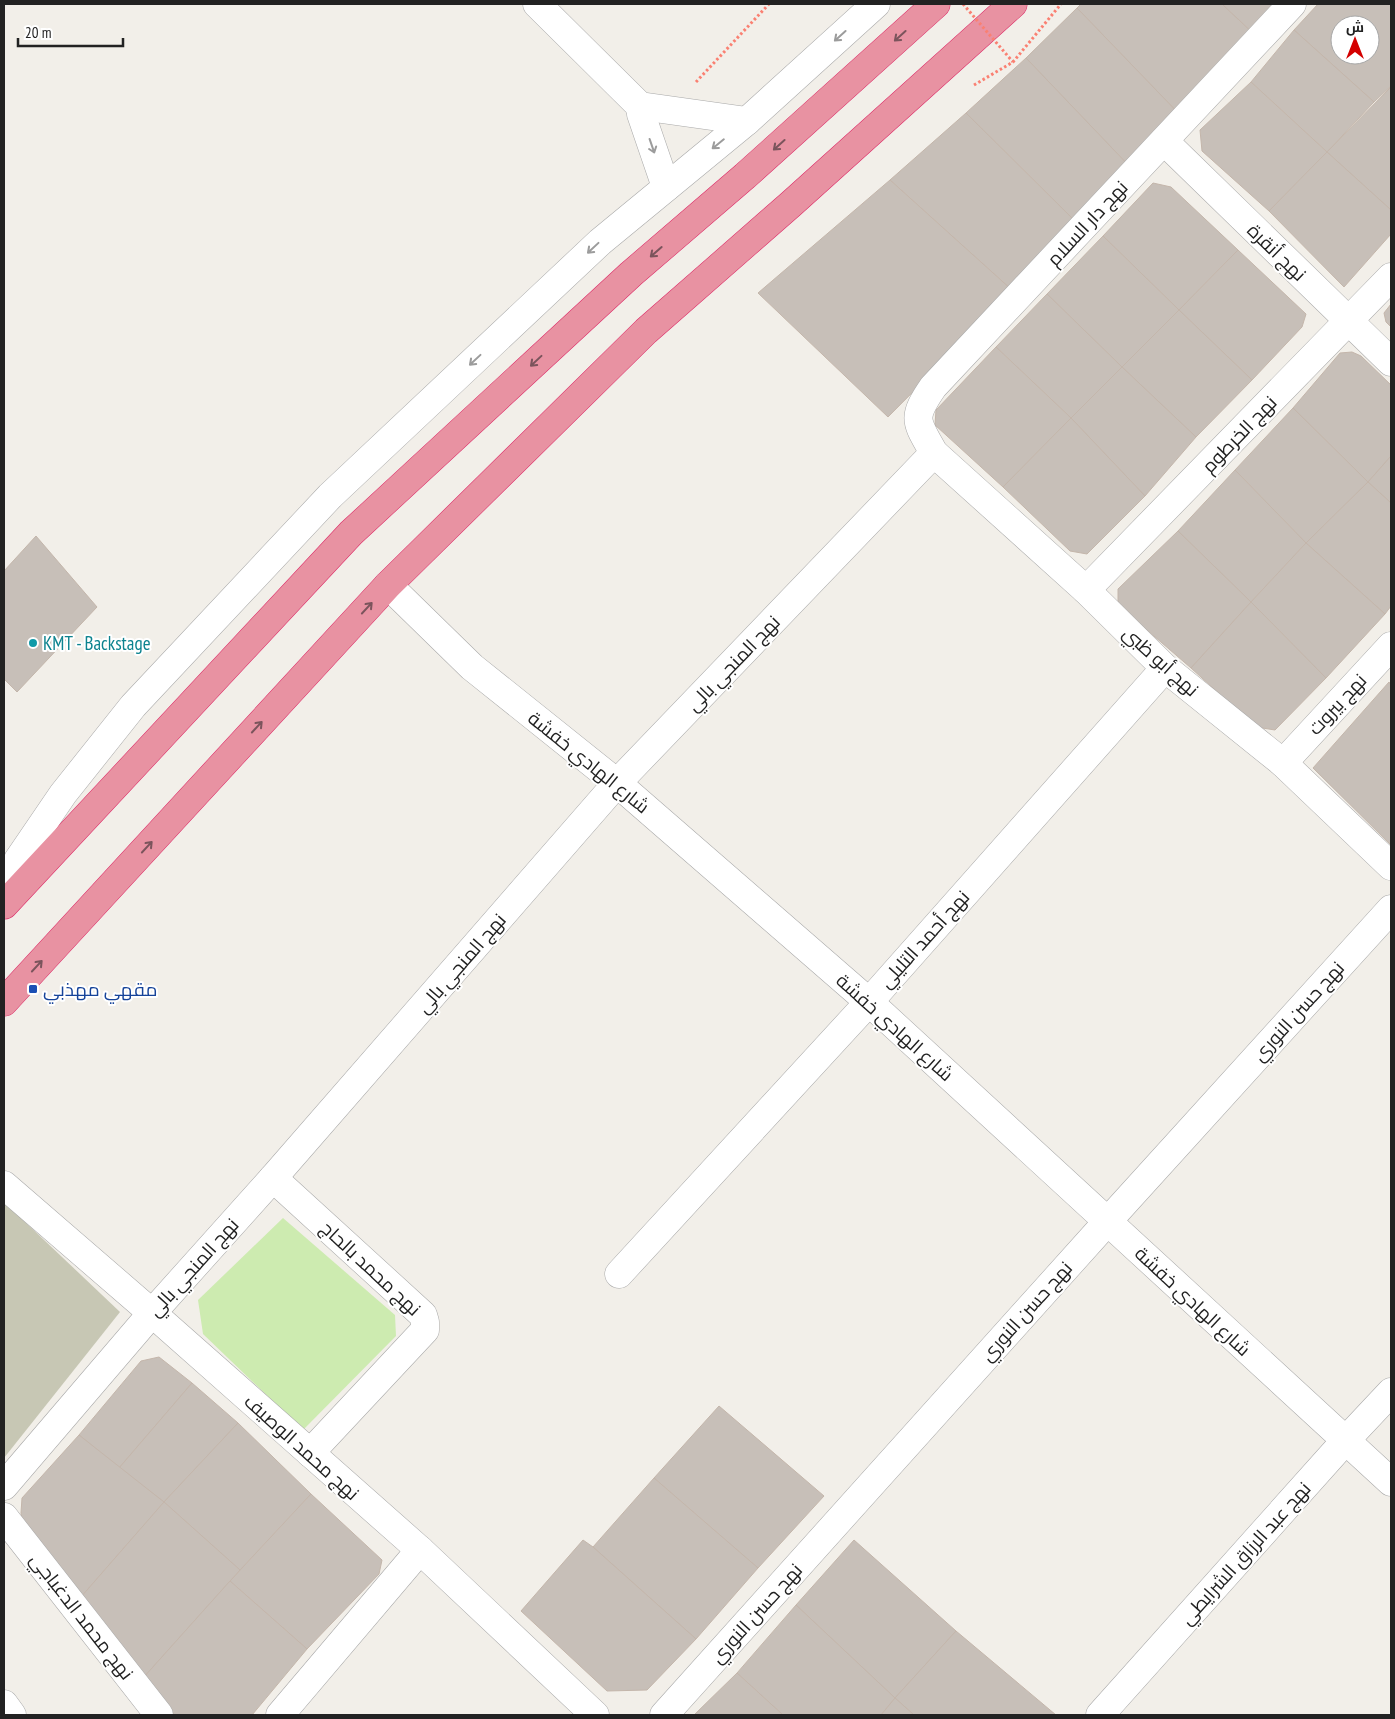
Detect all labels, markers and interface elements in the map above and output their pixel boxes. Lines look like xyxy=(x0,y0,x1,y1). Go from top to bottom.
scale bar xyxy=(18,15,122,47)
north arrow xyxy=(1330,15,1380,65)
text: ش xyxy=(1346,18,1364,36)
text: 20 m xyxy=(25,23,51,42)
one-way arrow xyxy=(833,31,846,42)
one-way arrow xyxy=(893,31,906,42)
one-way arrow xyxy=(648,138,657,154)
one-way arrow xyxy=(712,139,725,150)
one-way arrow xyxy=(772,139,785,151)
street label: نهج دار السلام xyxy=(1041,175,1134,272)
street label: نهج أنقرة xyxy=(1241,218,1311,287)
one-way arrow xyxy=(587,242,600,254)
one-way arrow xyxy=(650,246,663,258)
one-way arrow xyxy=(469,354,481,366)
one-way arrow xyxy=(530,355,542,367)
street label: نهج الخرطوم xyxy=(1196,390,1283,479)
one-way arrow xyxy=(361,601,373,614)
street label: نهج المنجي بالي xyxy=(681,610,787,718)
street label: نهج أبو ظبي xyxy=(1116,621,1204,704)
place label: KMT - Backstage xyxy=(43,631,151,655)
marker: KMT - Backstage xyxy=(27,637,39,649)
street label: نهج بيروت xyxy=(1303,668,1373,741)
street label: شارع الهادي خفشة xyxy=(521,706,655,821)
one-way arrow xyxy=(251,721,263,734)
one-way arrow xyxy=(141,840,153,853)
street label: نهج أحمد التليلي xyxy=(874,885,976,995)
street label: نهج المنجي بالي xyxy=(411,908,513,1020)
street label: نهج حسن النوري xyxy=(1247,956,1351,1068)
one-way arrow xyxy=(31,960,43,972)
street label: شارع الهادي خفشة xyxy=(829,968,959,1088)
place label: مقهي مهذبي xyxy=(43,977,157,1004)
marker: مقهي مهذبي xyxy=(27,983,39,995)
street label: نهج المنجي بالي xyxy=(142,1213,246,1323)
street label: نهج محمد بالحاج xyxy=(315,1215,426,1322)
street label: شارع الهادي خفشة xyxy=(1128,1241,1256,1363)
street label: نهج حسن النوري xyxy=(975,1256,1079,1368)
street label: نهج محمد الوصيف xyxy=(238,1389,365,1507)
street label: نهج عبد الرزاق الشرايطي xyxy=(1174,1476,1318,1632)
street label: نهج محمد الدغباجي xyxy=(23,1548,139,1686)
street label: نهج حسن النوري xyxy=(705,1558,809,1670)

